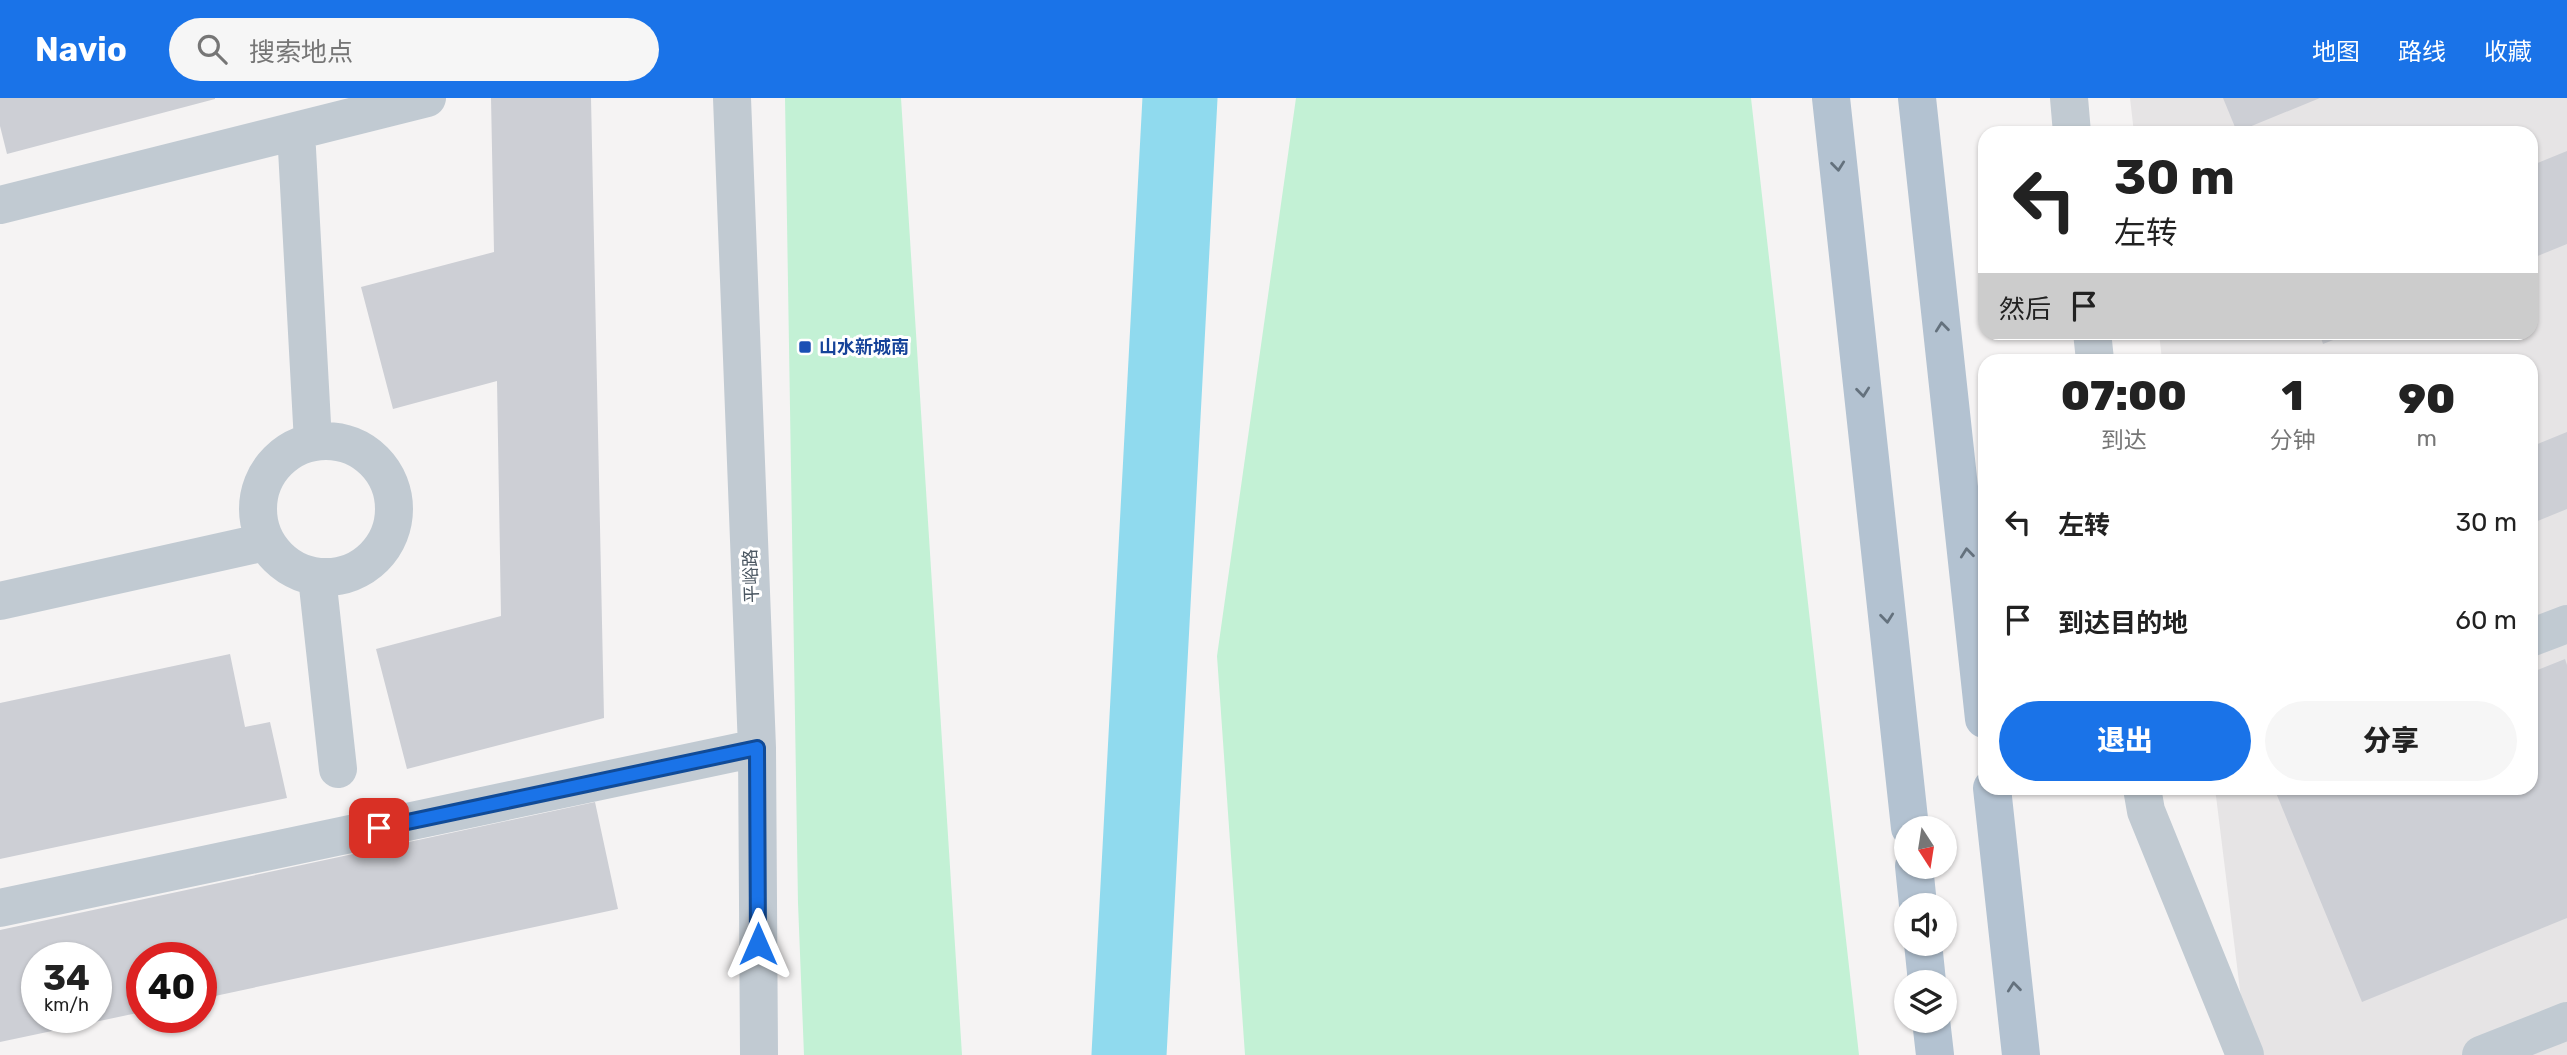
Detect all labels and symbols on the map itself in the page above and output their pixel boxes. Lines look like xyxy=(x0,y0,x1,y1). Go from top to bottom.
one-way arrow xyxy=(1830,161,1845,172)
one-way arrow xyxy=(1935,321,1950,332)
place label: 山水新城南 xyxy=(819,336,909,358)
marker: 山水新城南 xyxy=(797,339,813,355)
one-way arrow xyxy=(1855,386,1870,398)
one-way arrow xyxy=(1959,548,1974,559)
street label: 平峪路 xyxy=(739,549,763,603)
one-way arrow xyxy=(1880,612,1895,624)
pin xyxy=(349,798,409,858)
north arrow xyxy=(1894,816,1956,878)
position arrow xyxy=(721,907,795,981)
speed limit sign: 40 xyxy=(126,942,217,1033)
one-way arrow xyxy=(2006,981,2021,993)

